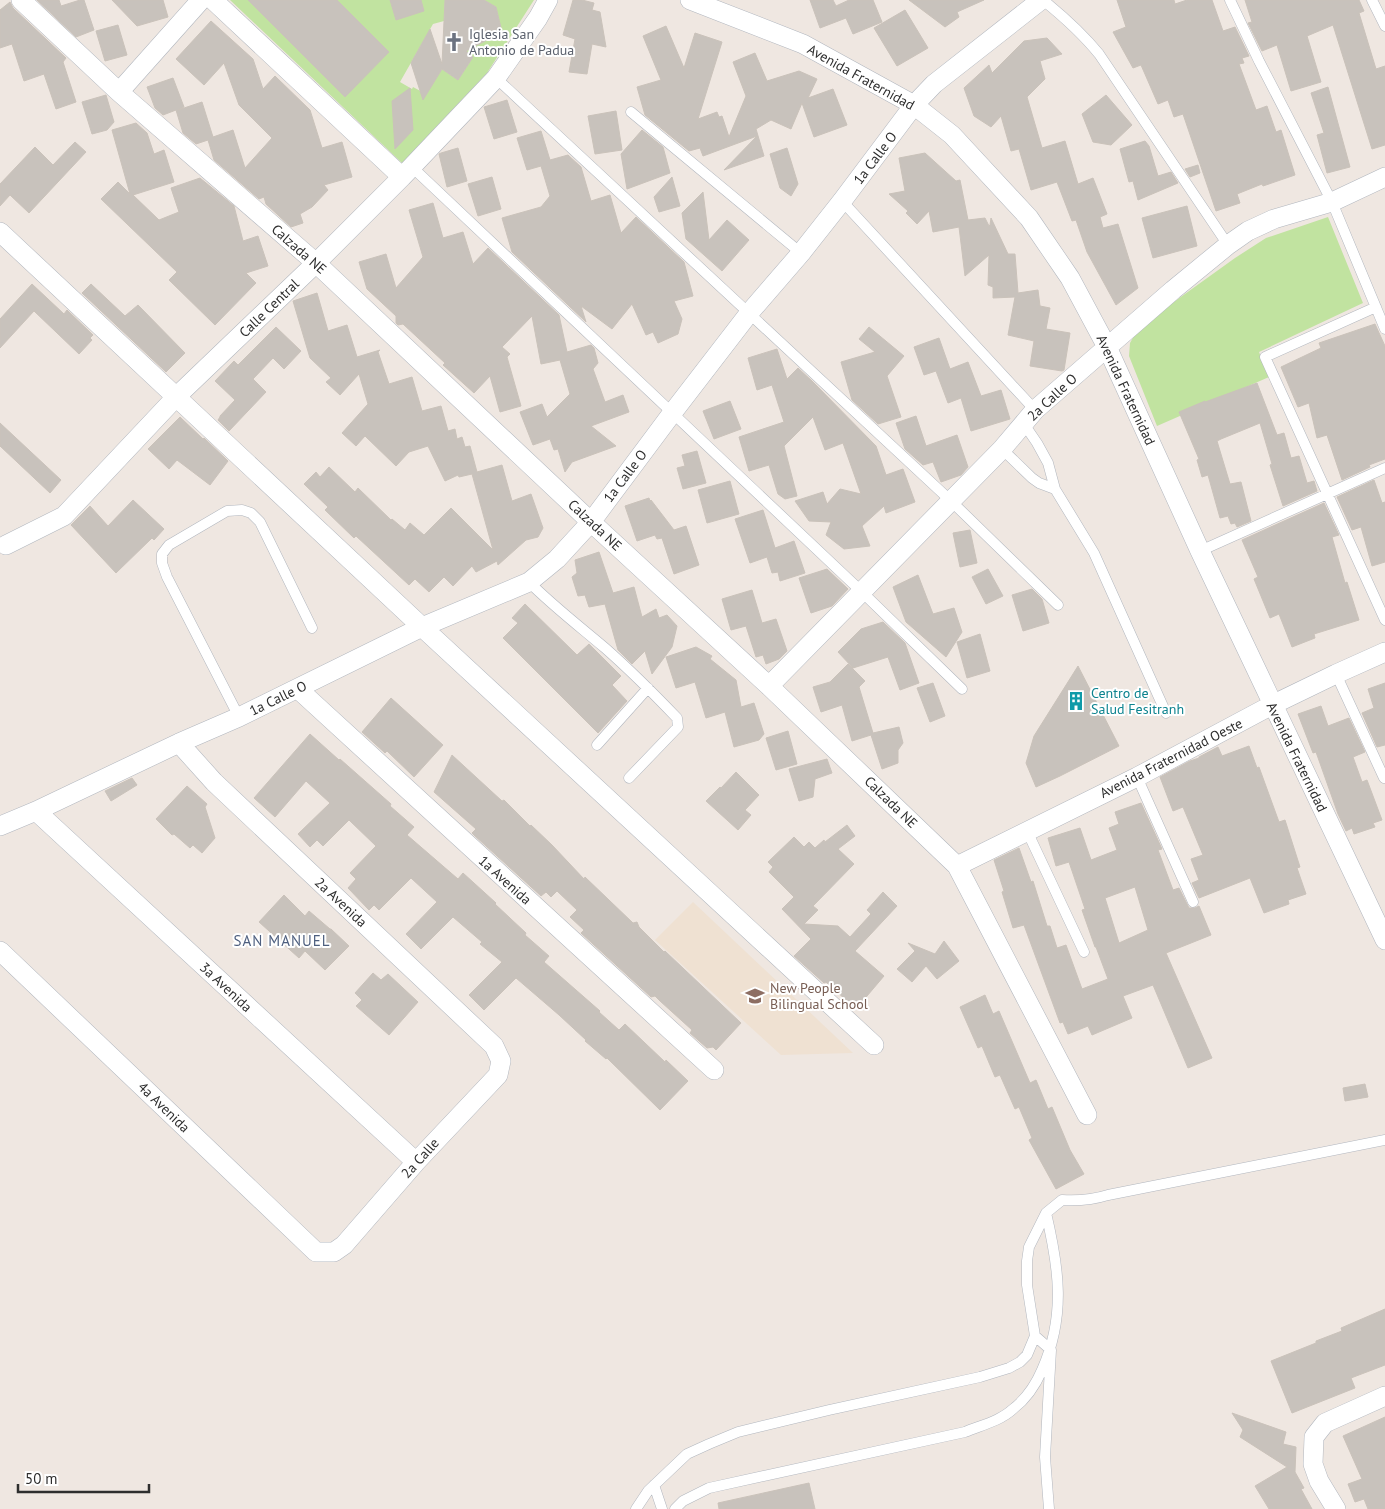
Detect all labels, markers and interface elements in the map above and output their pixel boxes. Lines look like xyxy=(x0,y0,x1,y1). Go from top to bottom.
place label: Iglesia San Antonio de Padua xyxy=(469,25,574,59)
church icon: Iglesia San Antonio de Padua xyxy=(443,31,465,53)
street label: Avenida Fraternidad xyxy=(804,40,918,114)
street label: 1a Calle O xyxy=(849,128,901,188)
street label: Calzada NE xyxy=(268,220,330,278)
street label: Calle Central xyxy=(235,275,303,341)
street label: Avenida Fraternidad xyxy=(1093,332,1159,448)
street label: 2a Calle O xyxy=(1023,369,1081,425)
street label: 1a Calle O xyxy=(599,446,651,506)
street label: Calzada NE xyxy=(564,496,626,554)
street label: 1a Calle O xyxy=(246,676,310,720)
place label: Centro de Salud Fesitranh xyxy=(1091,684,1184,718)
building icon: Centro de Salud Fesitranh xyxy=(1065,690,1087,712)
street label: Avenida Fraternidad xyxy=(1263,699,1331,815)
street label: Avenida Fraternidad Oeste xyxy=(1097,714,1245,802)
street label: Calzada NE xyxy=(861,772,921,832)
street label: 1a Avenida xyxy=(475,852,535,909)
street label: 2a Avenida xyxy=(311,873,371,931)
district label: SAN MANUEL xyxy=(233,931,331,950)
street label: 3a Avenida xyxy=(196,958,256,1016)
place label: New People Bilingual School xyxy=(770,979,868,1013)
school or university icon: New People Bilingual School xyxy=(744,985,766,1007)
street label: 4a Avenida xyxy=(134,1078,194,1136)
street label: 2a Calle xyxy=(397,1134,443,1182)
scale bar xyxy=(18,1462,149,1494)
text: 50 m xyxy=(25,1469,58,1488)

